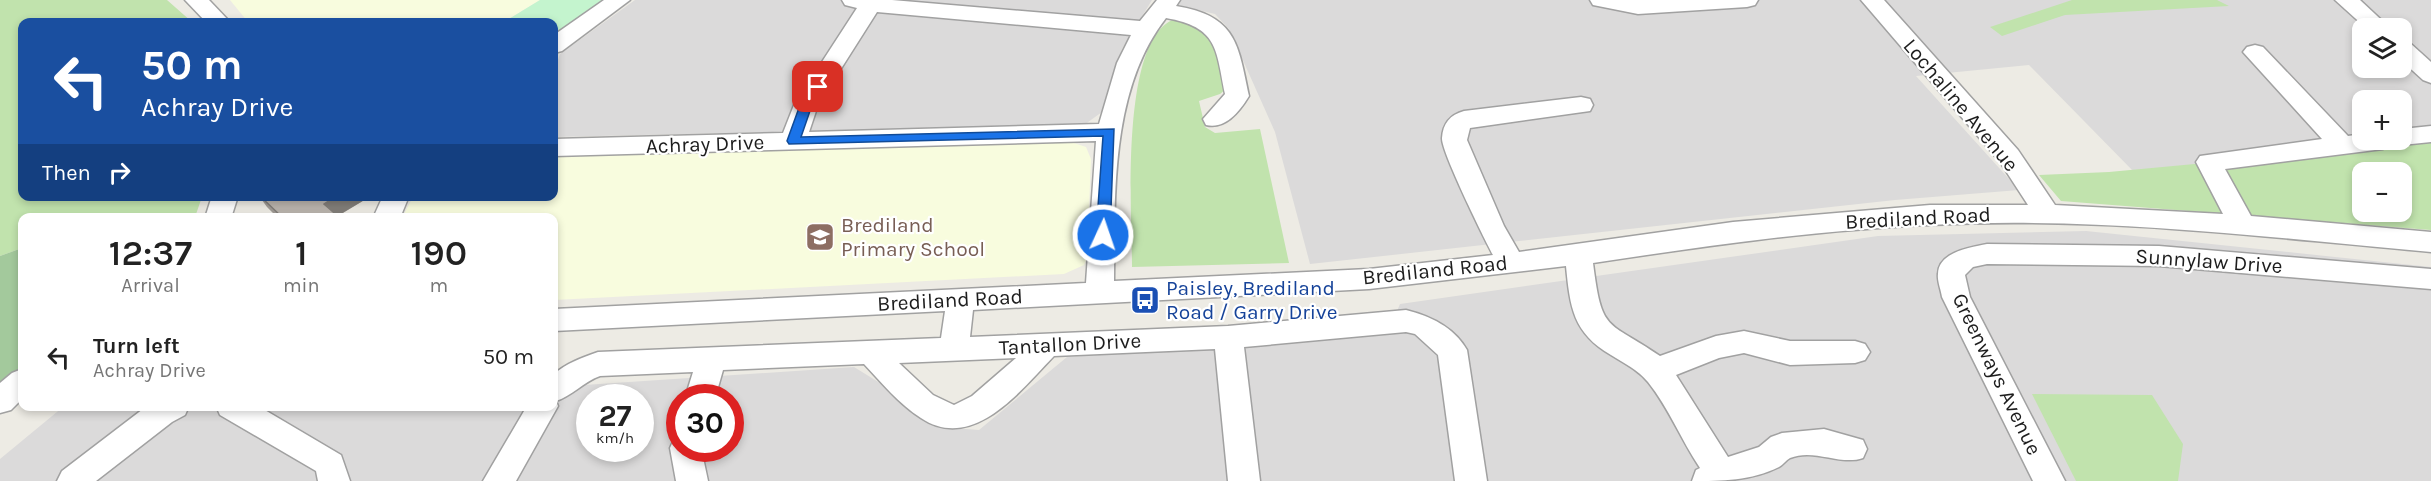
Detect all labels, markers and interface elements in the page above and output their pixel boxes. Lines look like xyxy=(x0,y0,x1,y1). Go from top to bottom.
map controls xyxy=(2352,18,2412,222)
button: layers xyxy=(2352,18,2412,78)
street label: Lochaline Avenue xyxy=(1898,34,2024,176)
text: 50 m xyxy=(141,40,243,90)
icon: left xyxy=(42,42,120,120)
pin xyxy=(792,61,843,112)
icon: arrive xyxy=(801,70,834,103)
button: + xyxy=(2352,90,2412,150)
text: Achray Drive xyxy=(141,91,293,123)
street label: Achray Drive xyxy=(645,130,765,158)
icon: right xyxy=(103,156,136,189)
text: Then xyxy=(42,160,91,186)
button: − xyxy=(2352,162,2412,222)
street label: Brediland Road xyxy=(1844,202,1992,234)
position arrow xyxy=(1071,203,1135,267)
place label: Brediland Primary School xyxy=(841,213,985,261)
school or university icon: Brediland Primary School xyxy=(804,221,836,253)
text: 12:37 xyxy=(109,232,192,274)
text: 1 xyxy=(295,232,308,274)
text: 190 xyxy=(411,232,467,274)
street label: Sunnylaw Drive xyxy=(2135,244,2283,278)
street label: Brediland Road xyxy=(1361,250,1509,290)
text: Arrival xyxy=(121,274,180,297)
text: min xyxy=(283,274,320,297)
text: m xyxy=(429,274,448,297)
place label: Paisley, Brediland Road / Garry Drive xyxy=(1166,276,1337,324)
street label: Brediland Road xyxy=(876,284,1024,316)
bus stop icon: Paisley, Brediland Road / Garry Drive xyxy=(1129,284,1161,316)
street label: Greenways Avenue xyxy=(1947,289,2047,459)
street label: Tantallon Drive xyxy=(998,328,1142,360)
text: Turn left xyxy=(93,333,180,359)
icon: left xyxy=(42,341,75,374)
text: 50 m xyxy=(483,344,534,370)
text: Achray Drive xyxy=(93,359,206,382)
speed limit sign: 30 xyxy=(666,384,744,462)
text: 27 xyxy=(598,398,632,434)
text: km/h xyxy=(596,429,634,447)

